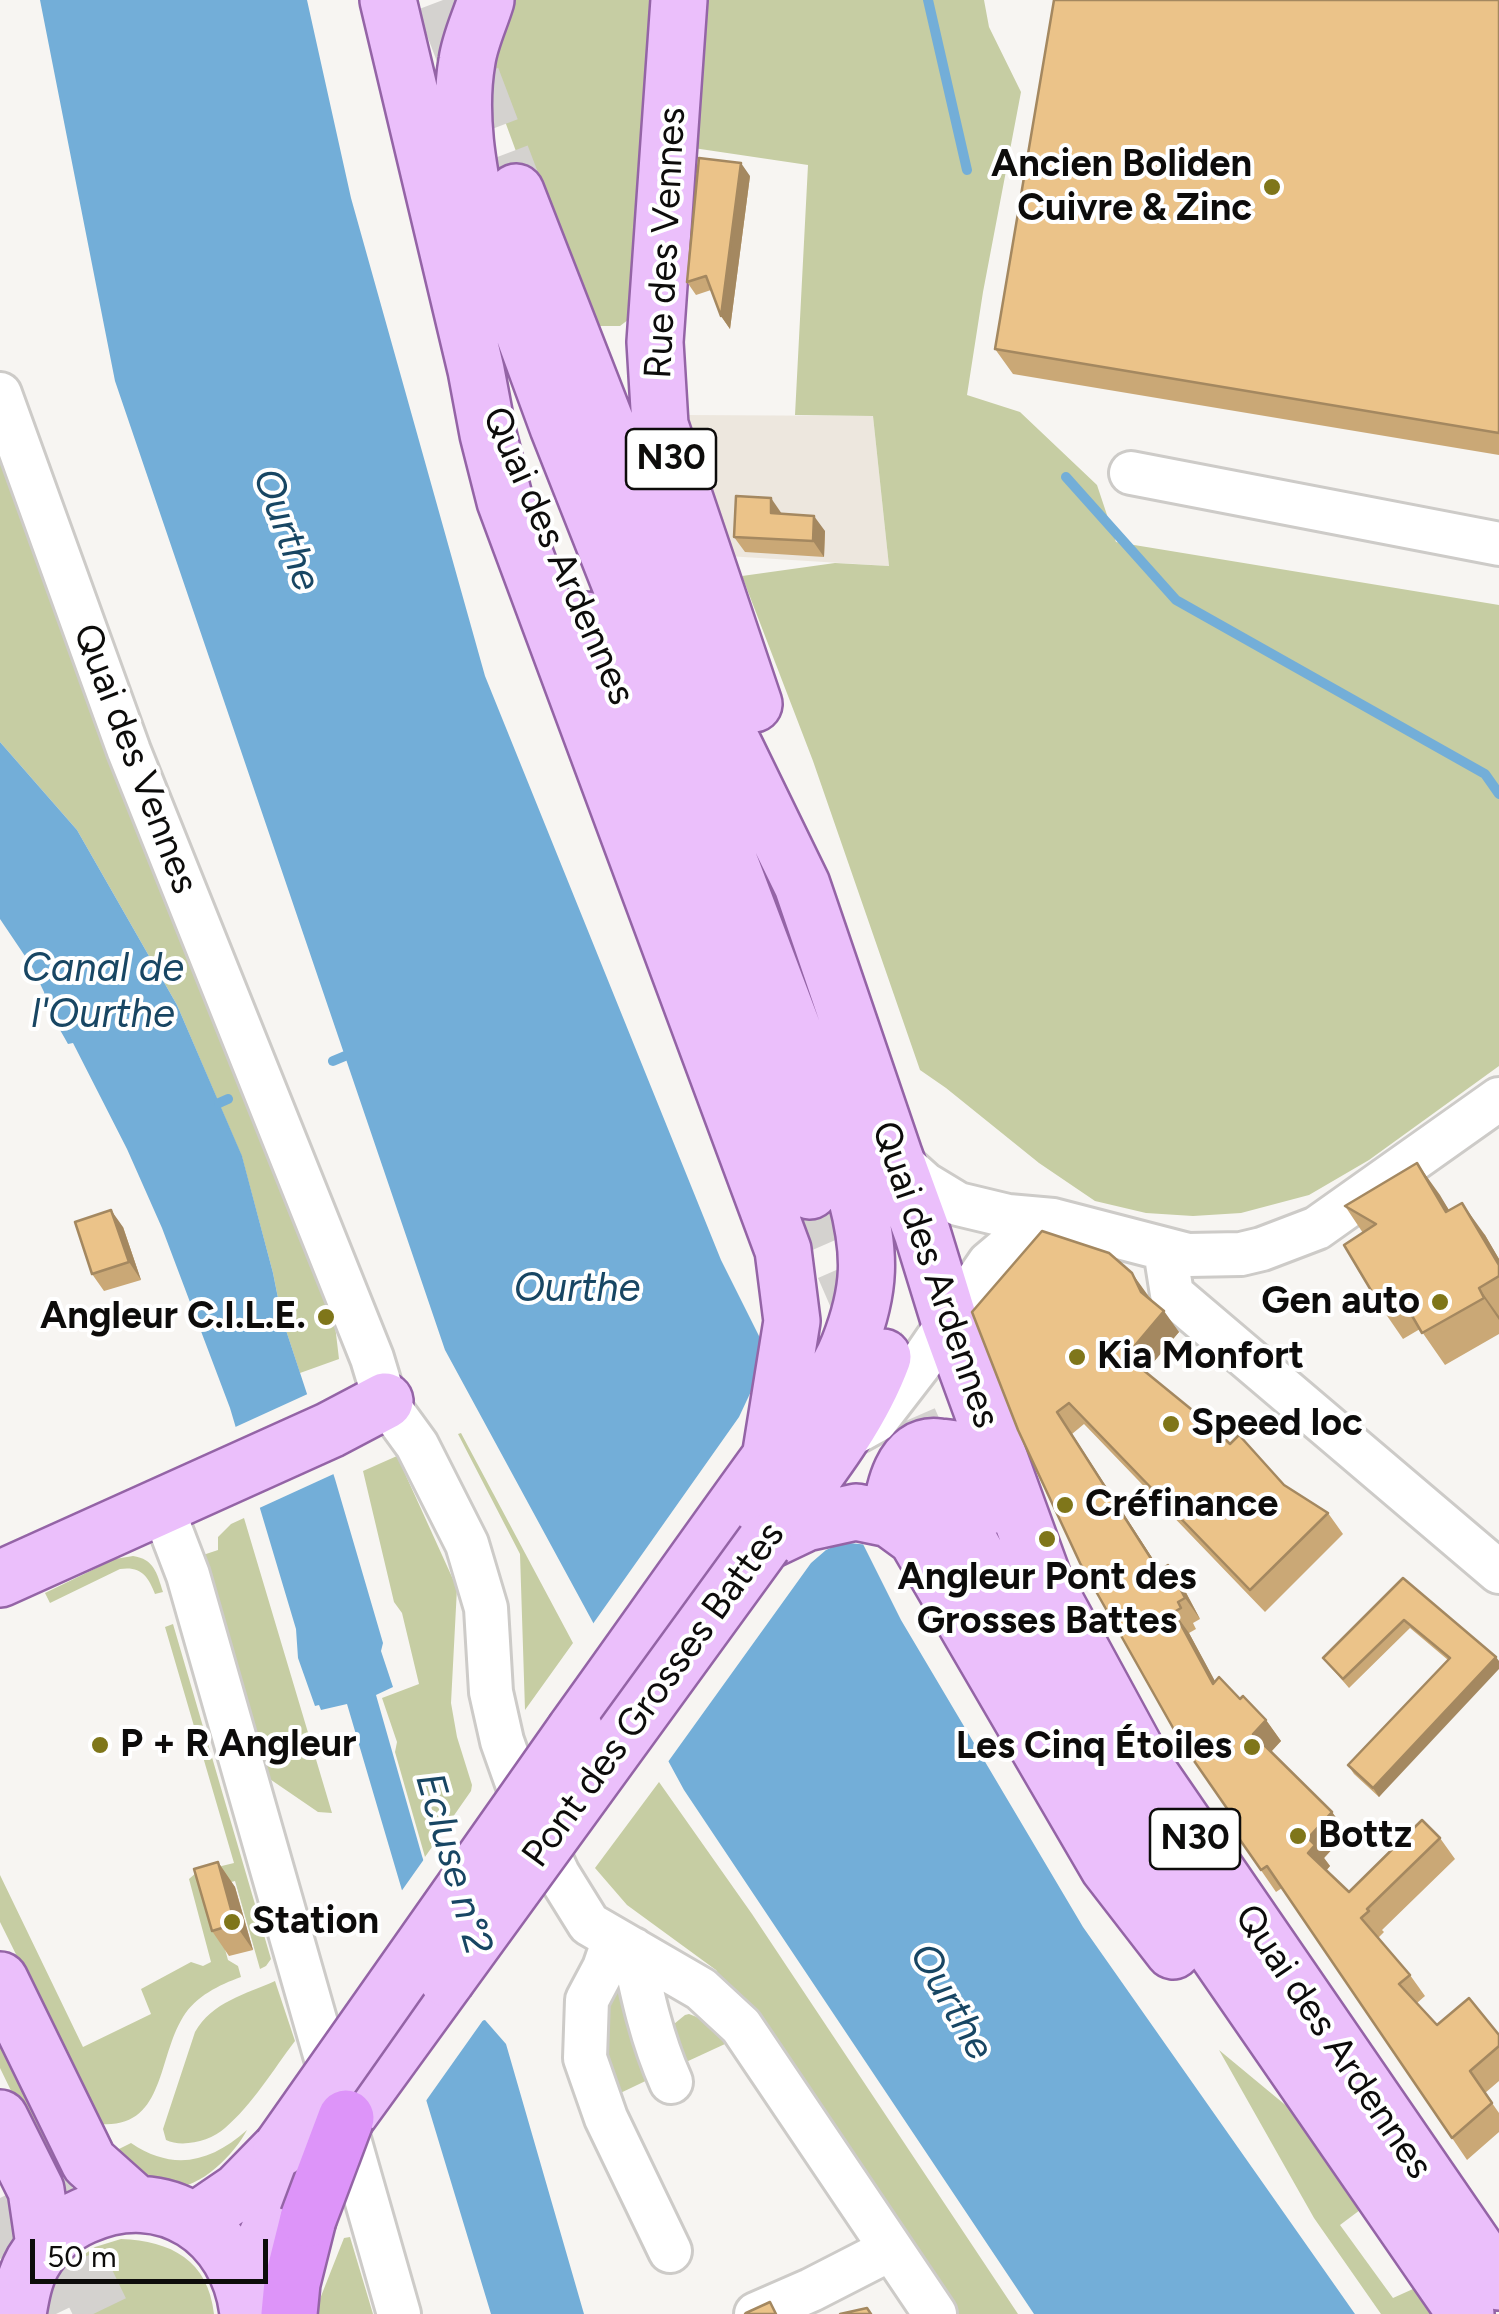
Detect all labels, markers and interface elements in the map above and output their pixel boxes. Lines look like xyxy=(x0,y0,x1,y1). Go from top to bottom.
street label: Rue des Vennes xyxy=(636,106,696,380)
place label: Ancien Boliden Cuivre & Zinc xyxy=(991,142,1252,232)
marker: Ancien Boliden Cuivre & Zinc xyxy=(1261,176,1283,198)
street label: Quai des Ardennes xyxy=(472,400,644,712)
road number: N30 xyxy=(626,429,716,489)
water label: Ourthe xyxy=(242,462,330,598)
street label: Quai des Vennes xyxy=(63,618,207,900)
water label: Canal de l'Ourthe xyxy=(22,945,184,1039)
street label: Quai des Ardennes xyxy=(861,1116,1009,1434)
water label: Ourthe xyxy=(514,1265,640,1313)
place label: Gen auto xyxy=(1261,1279,1420,1325)
marker: Gen auto xyxy=(1429,1291,1451,1313)
place label: Angleur C.I.L.E. xyxy=(40,1294,306,1340)
marker: Angleur C.I.L.E. xyxy=(315,1306,337,1328)
place label: Kia Monfort xyxy=(1097,1334,1304,1380)
marker: Kia Monfort xyxy=(1066,1346,1088,1368)
place label: Speed loc xyxy=(1191,1401,1363,1447)
marker: Speed loc xyxy=(1160,1413,1182,1435)
place label: Créfinance xyxy=(1085,1482,1278,1528)
marker: Créfinance xyxy=(1054,1494,1076,1516)
street label: Pont des Grosses Battes xyxy=(513,1514,795,1876)
marker: Angleur Pont des Grosses Battes xyxy=(1036,1528,1058,1550)
place label: Angleur Pont des Grosses Battes xyxy=(898,1555,1196,1645)
place label: P + R Angleur xyxy=(120,1722,357,1768)
place label: Les Cinq Étoiles xyxy=(956,1724,1232,1770)
marker: P + R Angleur xyxy=(89,1734,111,1756)
marker: Les Cinq Étoiles xyxy=(1241,1736,1263,1758)
water label: Ecluse n°2 xyxy=(404,1768,502,1960)
road number: N30 xyxy=(1150,1809,1240,1869)
place label: Bottz xyxy=(1318,1813,1412,1859)
marker: Bottz xyxy=(1287,1825,1309,1847)
street label: Quai des Ardennes xyxy=(1224,1896,1442,2188)
place label: Station xyxy=(252,1899,379,1945)
marker: Station xyxy=(221,1911,243,1933)
water label: Ourthe xyxy=(899,1935,1003,2069)
scale bar xyxy=(35,2219,272,2281)
text: 50 m xyxy=(47,2238,116,2275)

